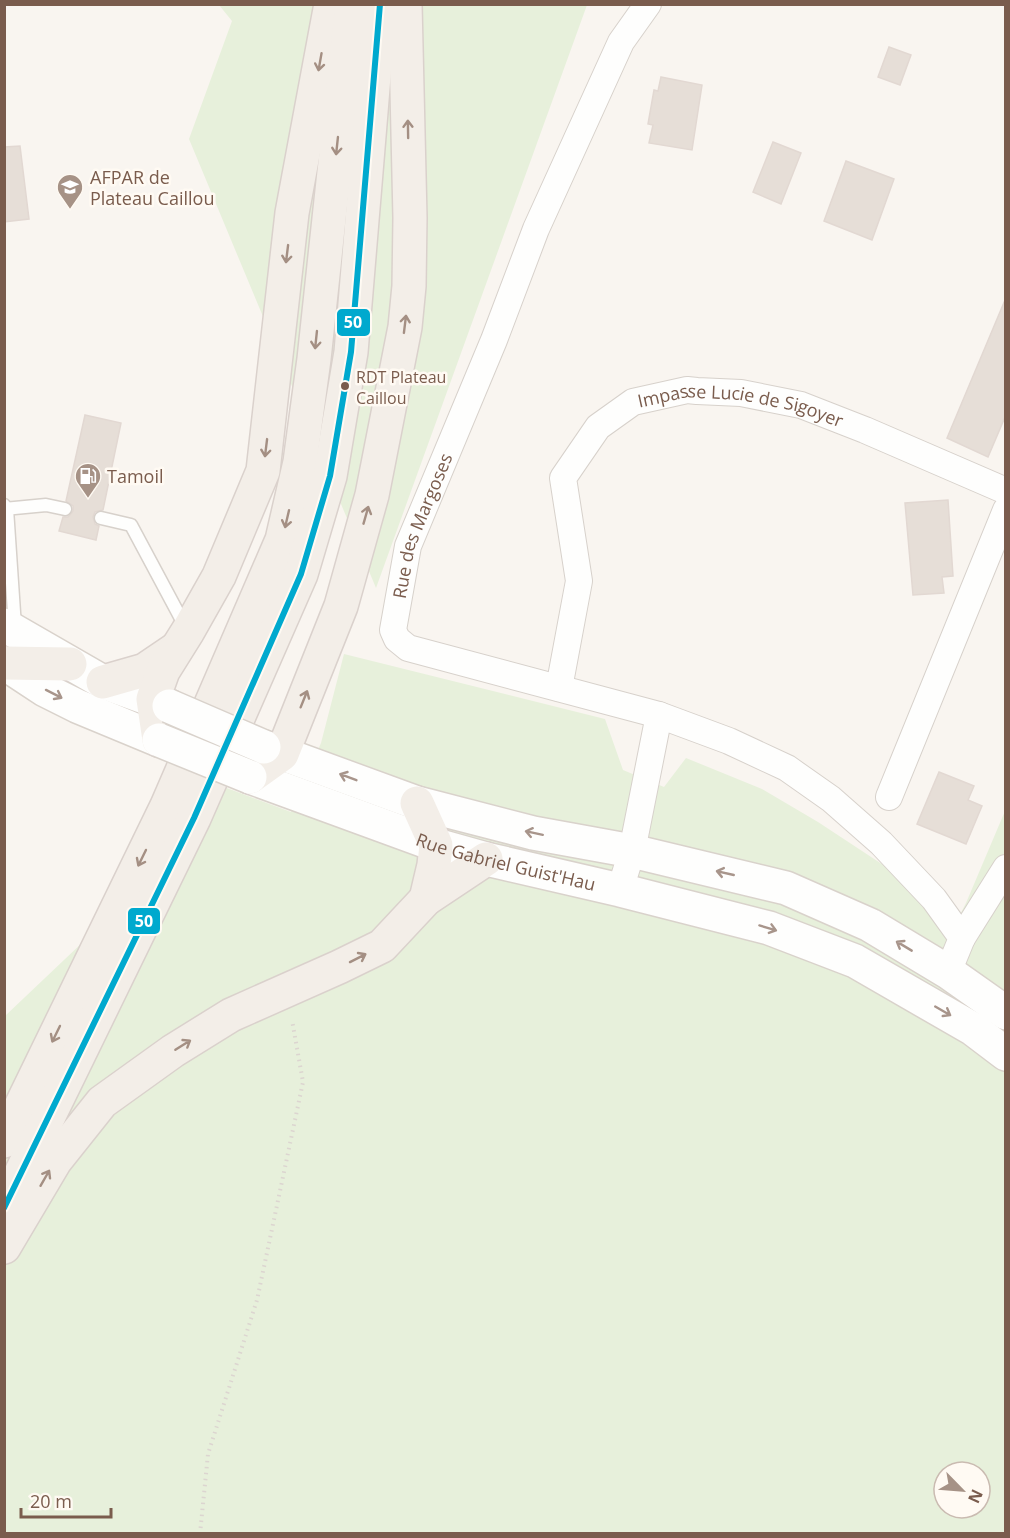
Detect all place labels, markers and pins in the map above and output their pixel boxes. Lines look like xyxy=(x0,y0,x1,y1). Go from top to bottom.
place label: AFPAR de Plateau Caillou xyxy=(90,165,214,210)
school or university icon: AFPAR de Plateau Caillou xyxy=(55,172,85,210)
place label: RDT Plateau Caillou xyxy=(356,366,446,409)
marker: RDT Plateau Caillou xyxy=(339,380,351,392)
fuel station icon: Tamoil xyxy=(73,461,103,499)
place label: Tamoil xyxy=(107,464,164,488)

